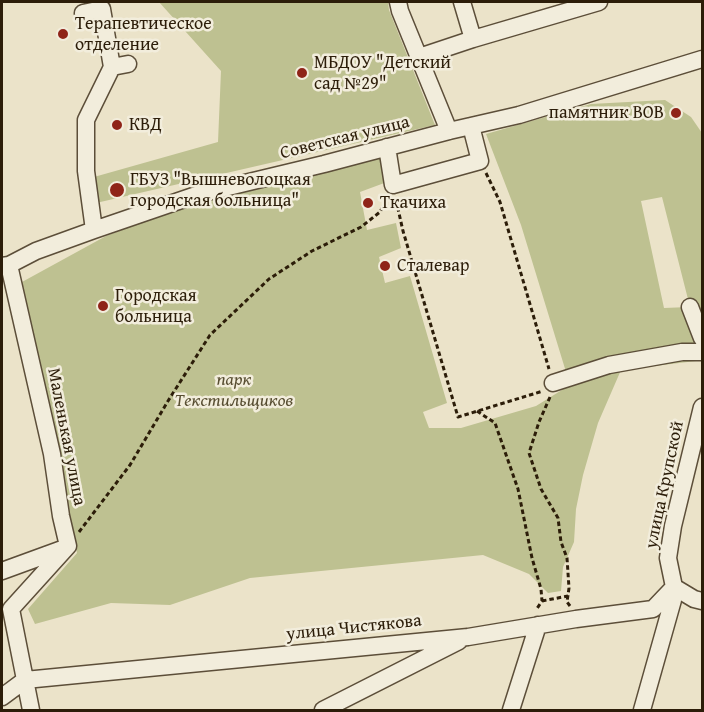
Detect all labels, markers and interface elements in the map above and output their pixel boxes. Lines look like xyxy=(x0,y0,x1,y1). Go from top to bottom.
place label: Терапевтическое отделение xyxy=(75,13,212,56)
marker: Терапевтическое отделение xyxy=(56,27,70,41)
place label: МБДОУ "Детский сад №29" xyxy=(314,52,451,94)
marker: МБДОУ "Детский сад №29" xyxy=(295,66,309,80)
place label: памятник ВОВ xyxy=(549,102,664,124)
marker: памятник ВОВ xyxy=(669,106,683,120)
street label: Советская улица xyxy=(278,111,412,165)
place label: КВД xyxy=(129,114,162,136)
marker: КВД xyxy=(110,118,124,132)
place label: ГБУЗ "Вышневолоцкая городская больница" xyxy=(130,169,311,212)
marker: ГБУЗ "Вышневолоцкая городская больница" xyxy=(108,181,126,199)
place label: Ткачиха xyxy=(380,192,446,214)
marker: Ткачиха xyxy=(361,196,375,210)
place label: Сталевар xyxy=(397,255,469,277)
marker: Сталевар xyxy=(378,259,392,273)
place label: Городская больница xyxy=(115,285,197,328)
marker: Городская больница xyxy=(96,299,110,313)
street label: Маленькая улица xyxy=(42,366,90,508)
park label: парк Текстильщиков xyxy=(175,369,293,412)
street label: улица Крупской xyxy=(641,419,689,551)
street label: улица Чистякова xyxy=(285,610,423,646)

